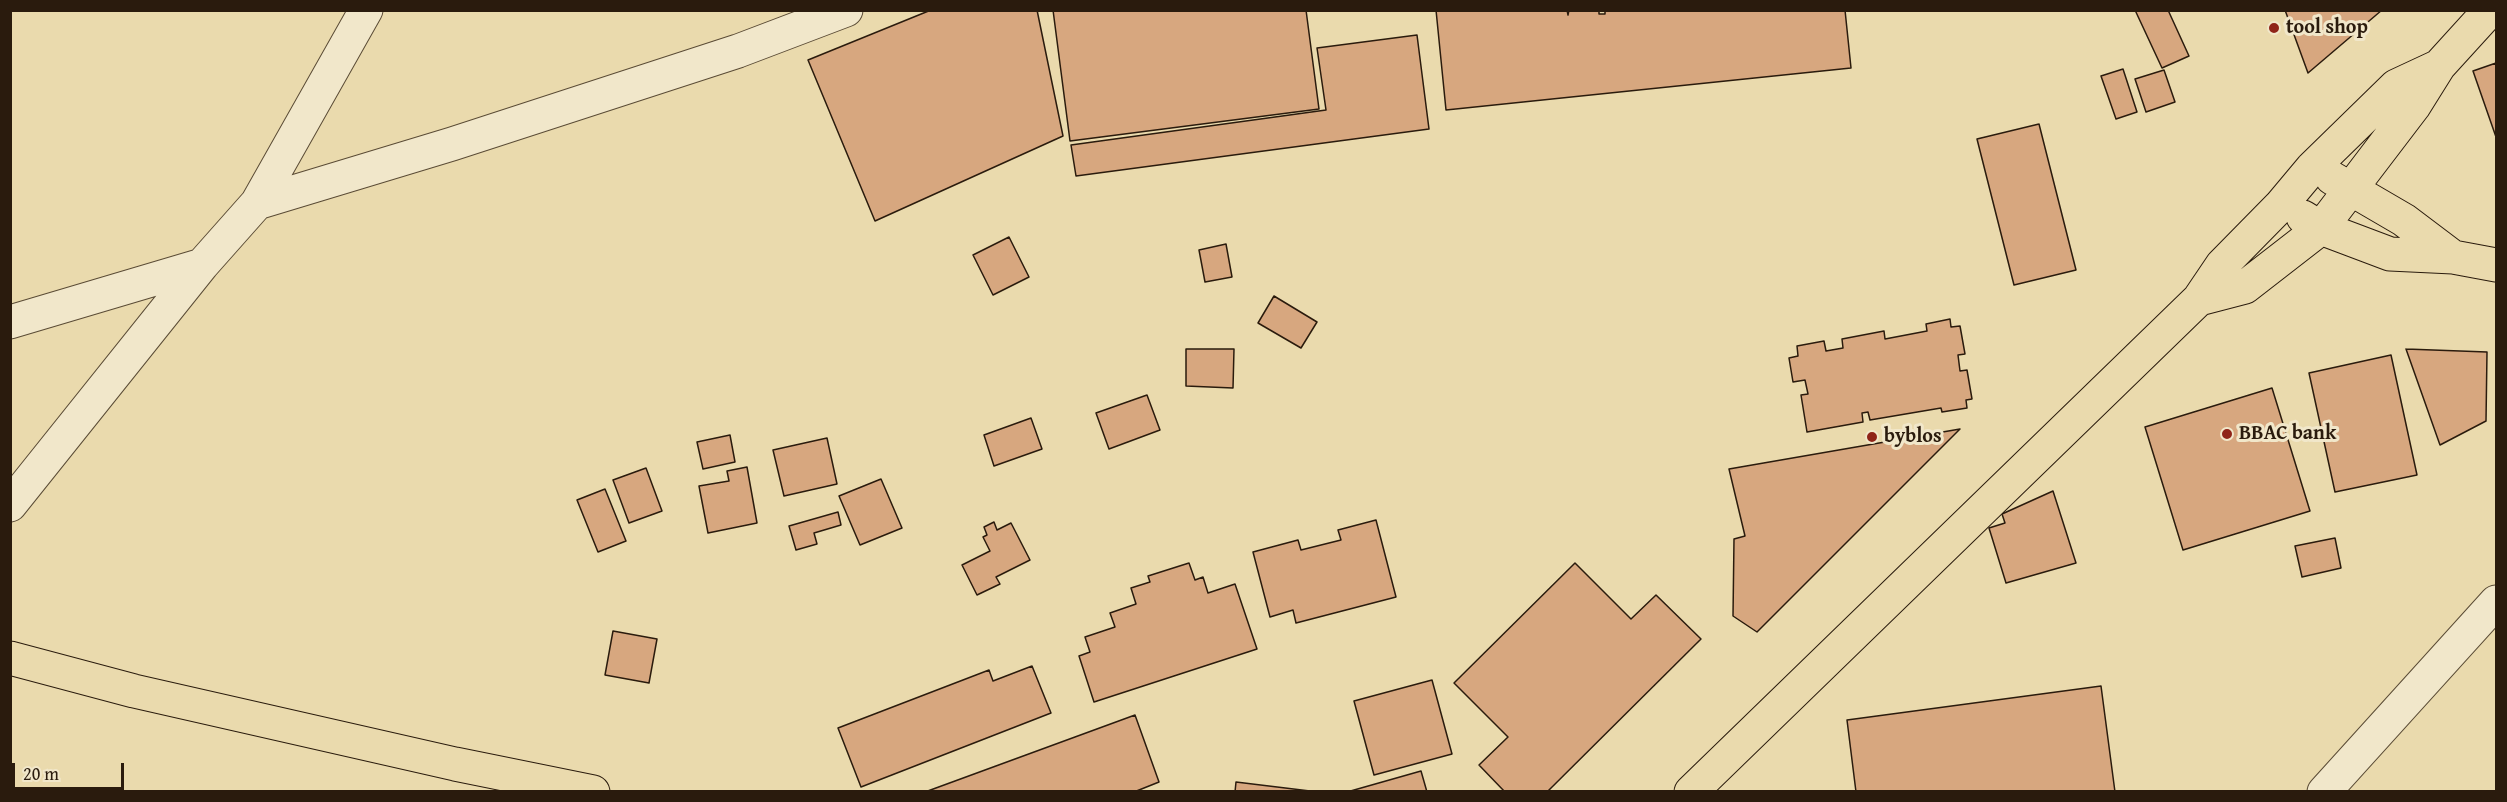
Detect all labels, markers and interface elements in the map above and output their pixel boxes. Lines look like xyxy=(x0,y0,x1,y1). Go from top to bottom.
place label: tool shop xyxy=(2286,16,2368,40)
marker: tool shop xyxy=(2267,21,2281,35)
place label: BBAC bank xyxy=(2239,422,2336,446)
place label: byblos xyxy=(1884,425,1942,449)
marker: BBAC bank xyxy=(2220,427,2234,441)
marker: byblos xyxy=(1865,430,1879,444)
scale bar xyxy=(15,751,128,789)
text: 20 m xyxy=(23,760,59,787)

